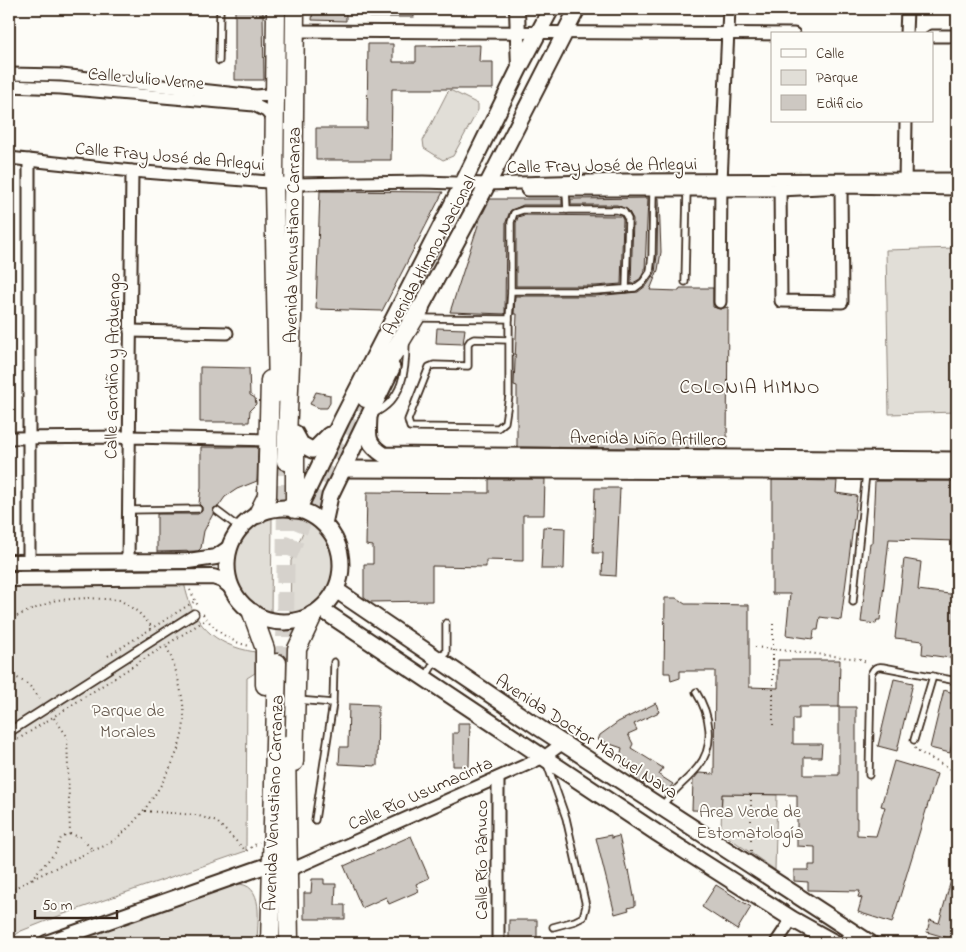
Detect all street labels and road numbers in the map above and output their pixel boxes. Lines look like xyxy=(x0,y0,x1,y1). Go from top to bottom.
street label: Calle Julio Verne xyxy=(87,62,206,98)
street label: Avenida Venustiano Carranza xyxy=(279,127,309,343)
street label: Calle Fray José de Arlegui xyxy=(74,137,266,180)
street label: Calle Fray José de Arlegui xyxy=(507,152,697,183)
street label: Avenida Himno Nacional xyxy=(378,171,484,340)
street label: Calle Gordiño y Arduengo xyxy=(99,273,130,459)
street label: Avenida Niño Artillero xyxy=(570,426,726,454)
street label: Avenida Doctor Manuel Nava xyxy=(489,669,682,807)
street label: Avenida Venustiano Carranza xyxy=(258,695,292,912)
street label: Calle Río Usumacinta xyxy=(344,751,497,838)
street label: Calle Río Pánuco xyxy=(470,800,496,920)

